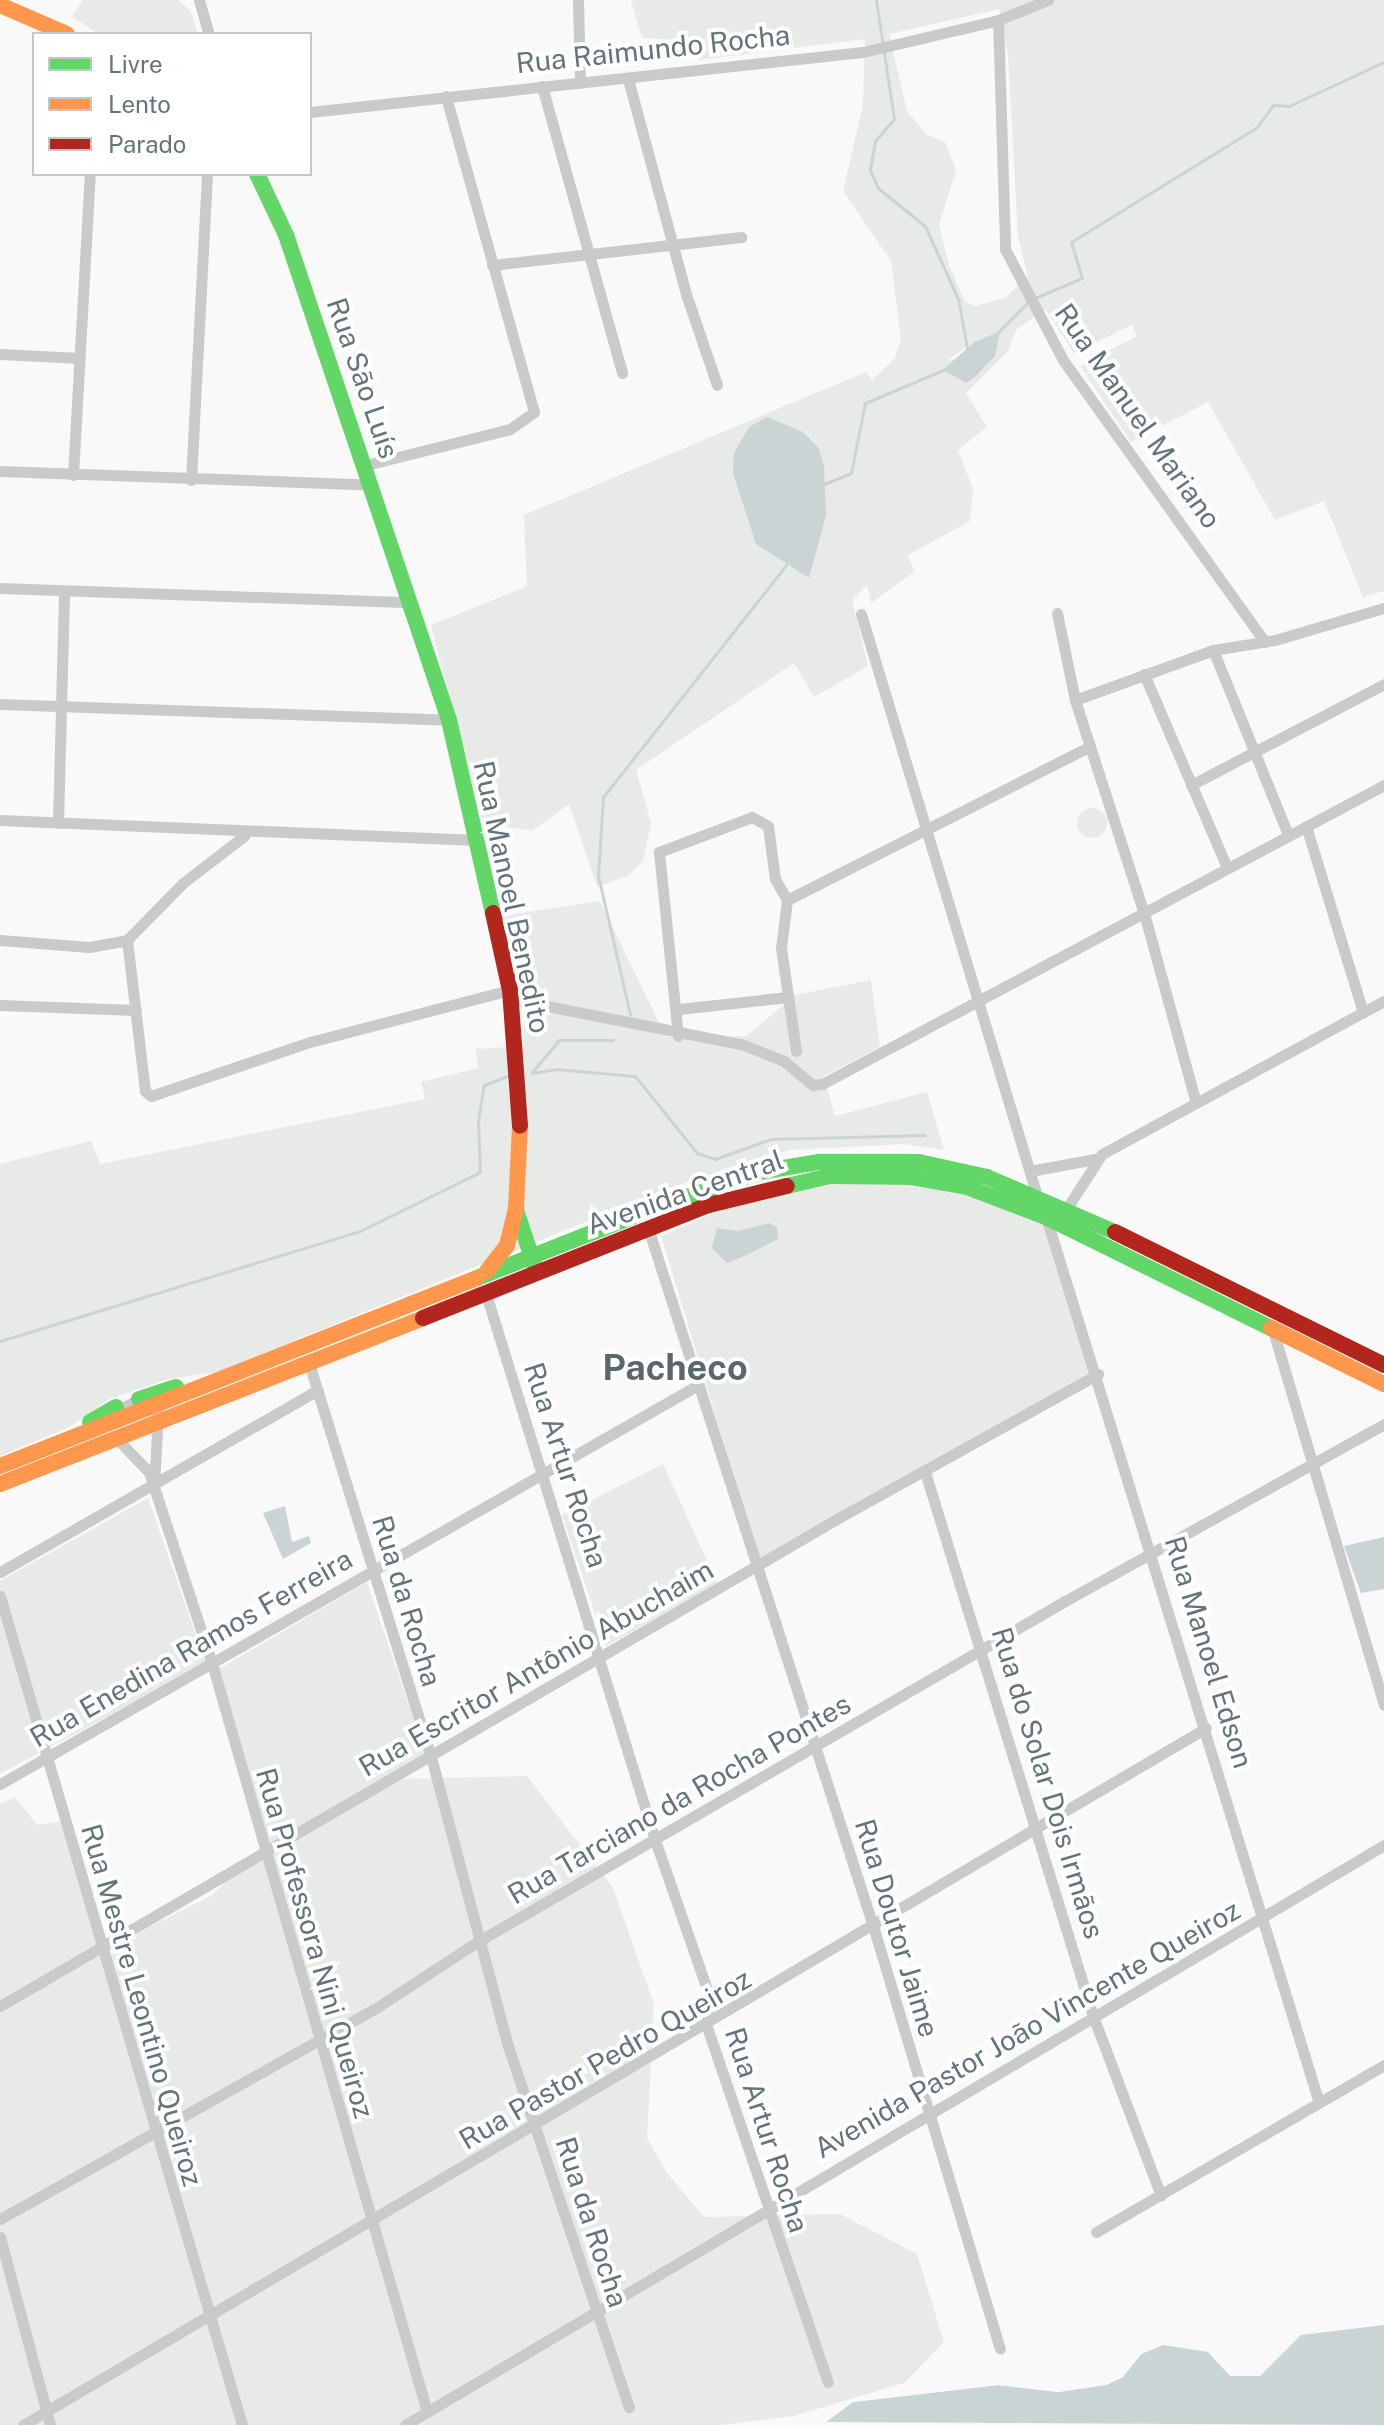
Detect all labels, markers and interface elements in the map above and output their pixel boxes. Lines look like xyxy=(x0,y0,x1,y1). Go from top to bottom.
street label: Rua Raimundo Rocha xyxy=(514,18,792,80)
legend xyxy=(32,32,312,176)
text: Livre xyxy=(108,50,163,78)
text: Lento xyxy=(108,90,171,118)
text: Parado xyxy=(108,130,186,158)
street label: Rua São Luís xyxy=(320,293,406,463)
street label: Rua Manuel Mariano xyxy=(1048,297,1228,535)
street label: Rua Manoel Benedito xyxy=(467,758,557,1036)
street label: Avenida Central xyxy=(582,1143,788,1241)
district label: Pacheco xyxy=(602,1346,748,1390)
street label: Rua Artur Rocha xyxy=(517,1358,615,1572)
street label: Rua da Rocha xyxy=(365,1511,449,1691)
street label: Rua Manoel Edson xyxy=(1158,1532,1260,1772)
street label: Rua Enedina Ramos Ferreira xyxy=(24,1542,358,1754)
street label: Rua Escritor Antônio Abuchaim xyxy=(353,1553,719,1783)
street label: Rua do Solar Dois Irmãos xyxy=(985,1623,1111,1943)
street label: Rua Tarciano da Rocha Pontes xyxy=(501,1687,857,1911)
street label: Rua Professora Nini Queiroz xyxy=(249,1764,381,2122)
street label: Rua Doutor Jaime xyxy=(848,1815,946,2041)
street label: Rua Mestre Leontino Queiroz xyxy=(74,1820,210,2190)
street label: Avenida Pastor João Vincente Queiroz xyxy=(808,1893,1246,2165)
street label: Rua Pastor Pedro Queiroz xyxy=(453,1962,757,2156)
street label: Rua Artur Rocha xyxy=(718,2023,816,2237)
street label: Rua da Rocha xyxy=(549,2133,635,2311)

